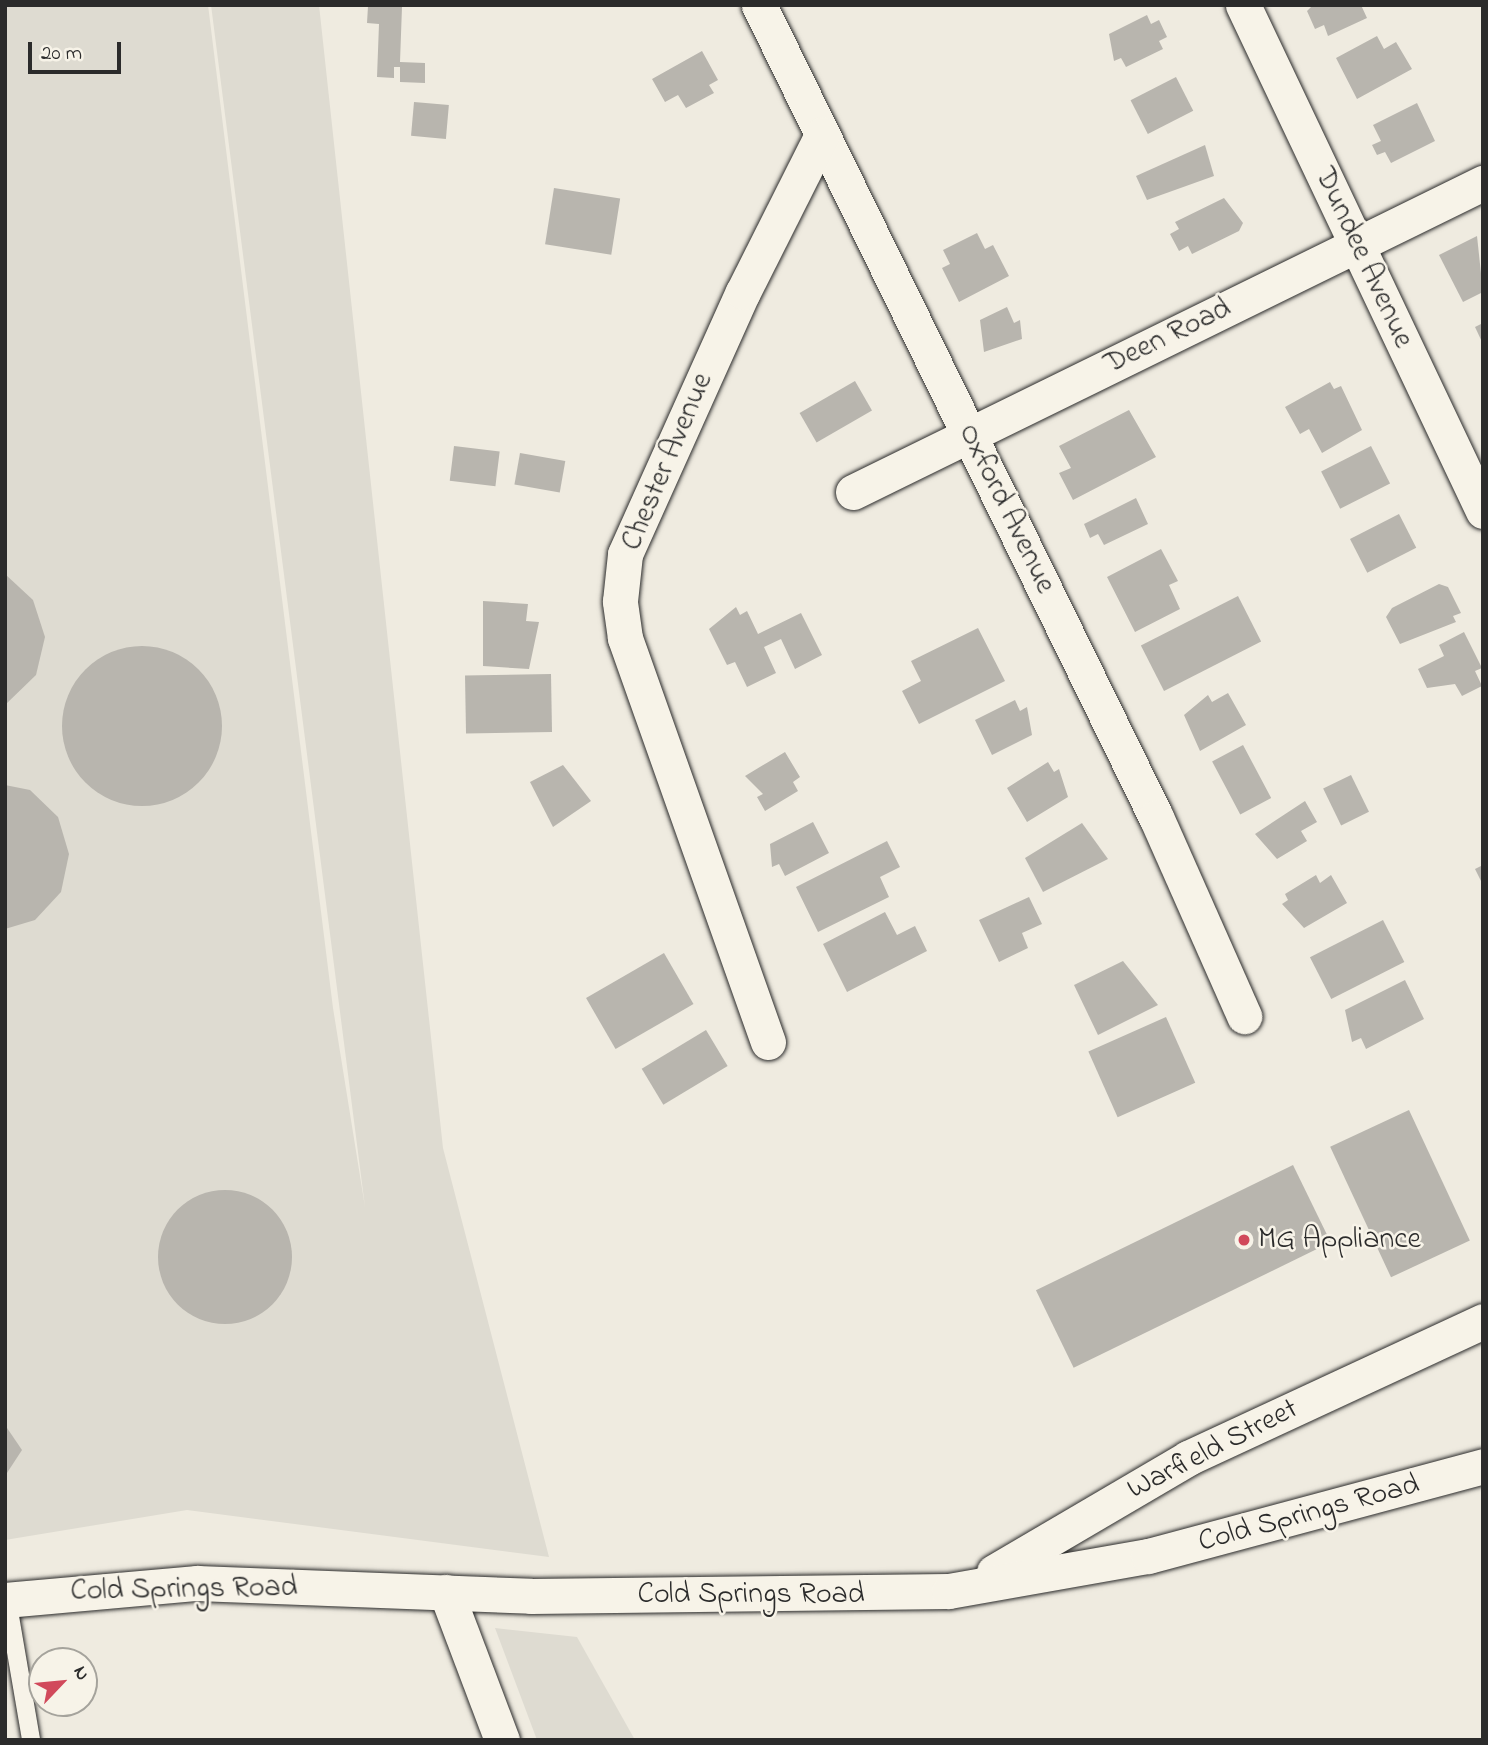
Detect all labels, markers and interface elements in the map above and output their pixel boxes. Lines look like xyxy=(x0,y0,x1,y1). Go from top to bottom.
scale bar xyxy=(32,28,124,72)
text: 20 m xyxy=(41,39,82,69)
street label: Dundee Avenue xyxy=(1306,162,1420,354)
street label: Deen Road xyxy=(1099,291,1237,383)
street label: Chester Avenue xyxy=(614,368,722,556)
street label: Oxford Avenue xyxy=(949,418,1063,600)
place label: MG Appliance xyxy=(1258,1222,1421,1258)
marker: MG Appliance xyxy=(1236,1232,1252,1248)
street label: Warfield Street xyxy=(1122,1392,1304,1508)
street label: Cold Springs Road xyxy=(1195,1467,1423,1561)
street label: Cold Springs Road xyxy=(70,1570,298,1610)
street label: Cold Springs Road xyxy=(637,1577,865,1613)
north arrow xyxy=(28,1647,98,1717)
text: N xyxy=(66,1662,95,1685)

